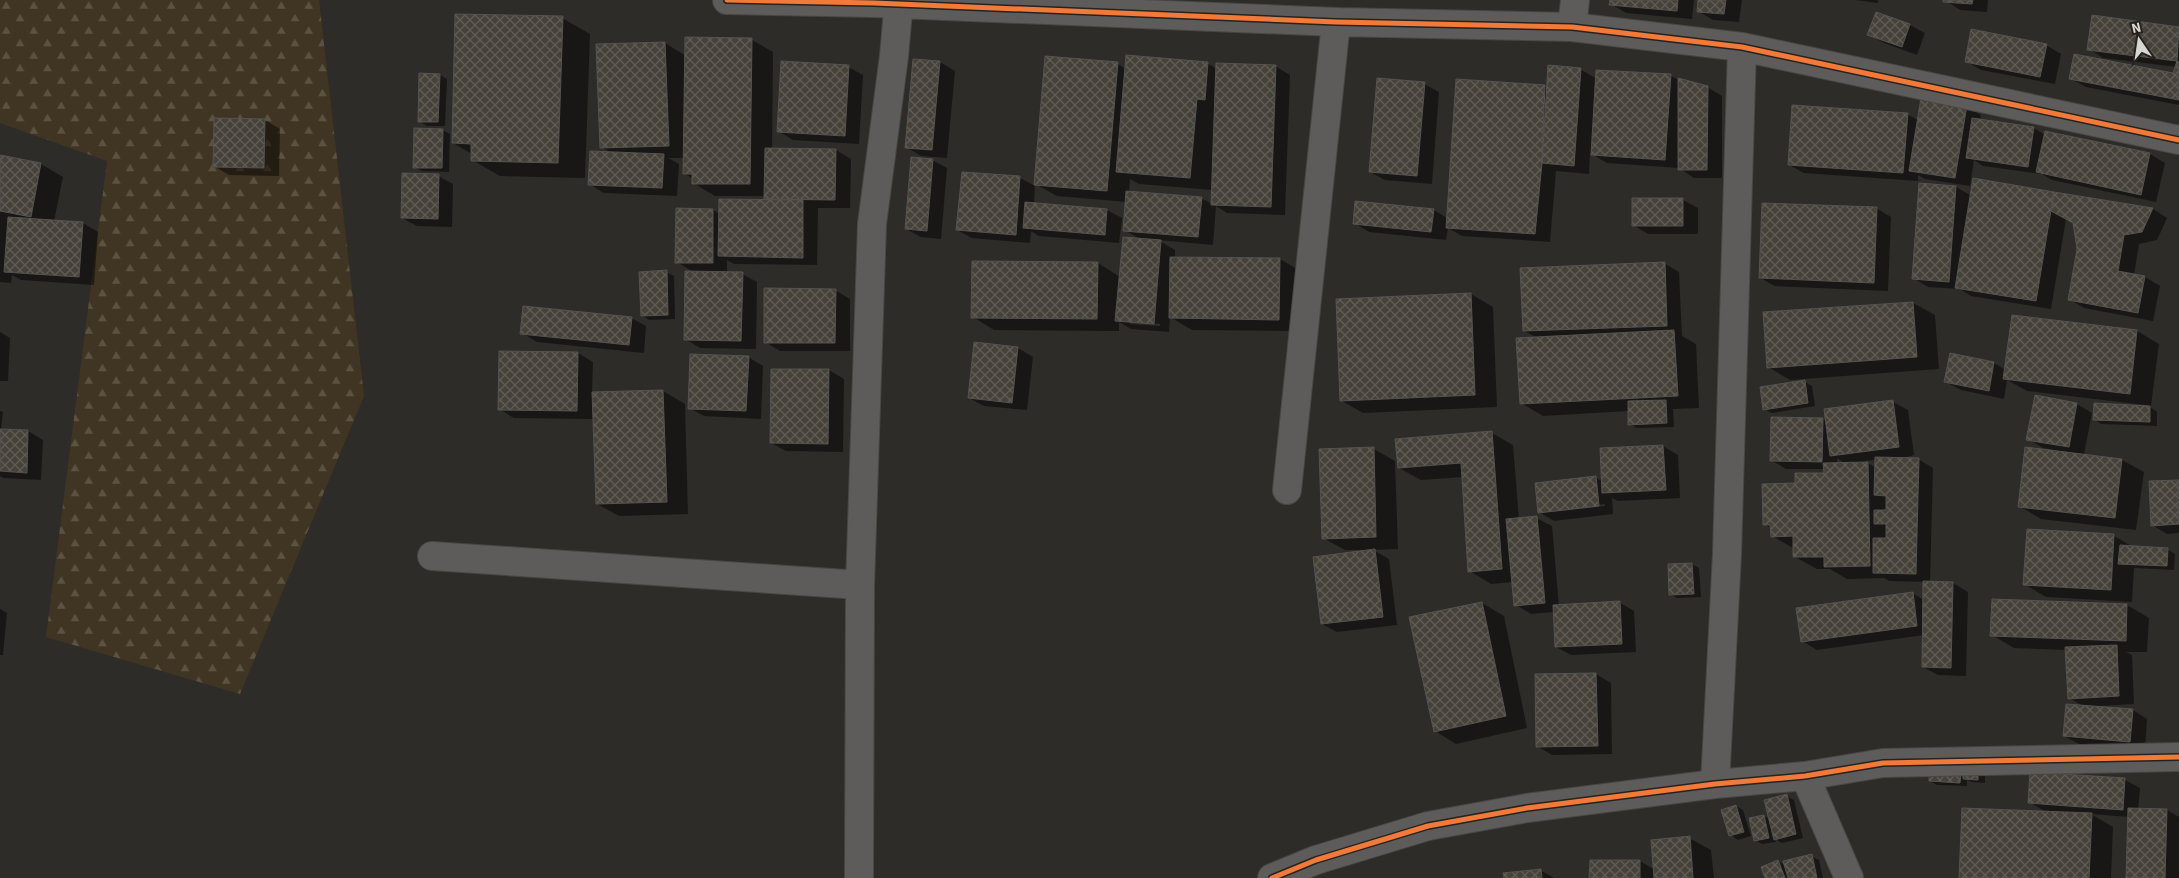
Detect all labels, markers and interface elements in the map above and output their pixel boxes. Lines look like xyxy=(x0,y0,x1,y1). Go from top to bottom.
north arrow xyxy=(2114,15,2164,65)
text: N xyxy=(2130,18,2143,39)

